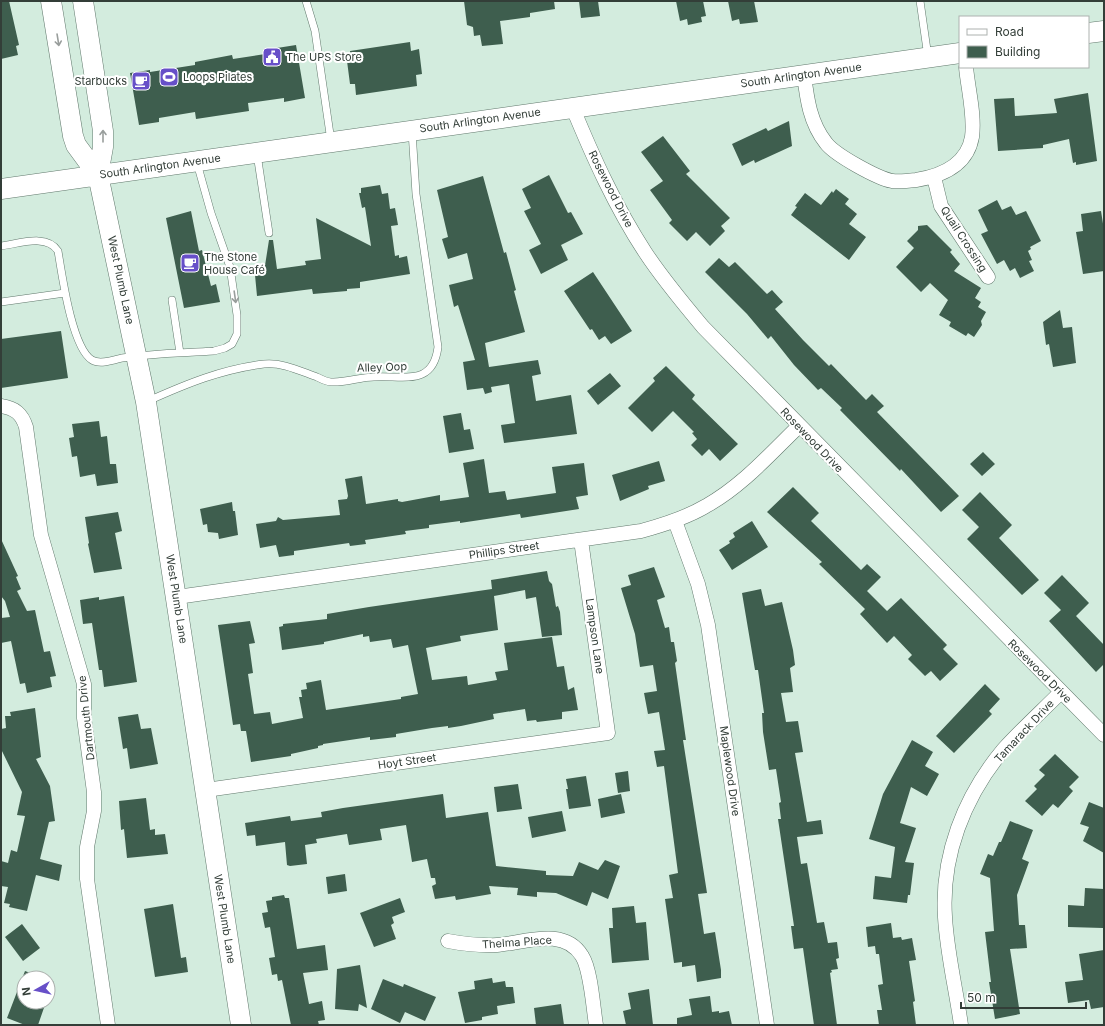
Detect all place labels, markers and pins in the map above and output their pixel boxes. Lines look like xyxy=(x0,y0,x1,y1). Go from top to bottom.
public building icon: The UPS Store xyxy=(261,46,283,68)
place label: The UPS Store xyxy=(286,50,362,64)
sports icon: Loops Pilates xyxy=(158,66,180,88)
cafe icon: Starbucks xyxy=(130,70,152,92)
place label: Loops Pilates xyxy=(183,70,252,84)
place label: Starbucks xyxy=(74,74,127,88)
place label: The Stone House Café xyxy=(204,250,265,277)
cafe icon: The Stone House Café xyxy=(179,252,201,274)

